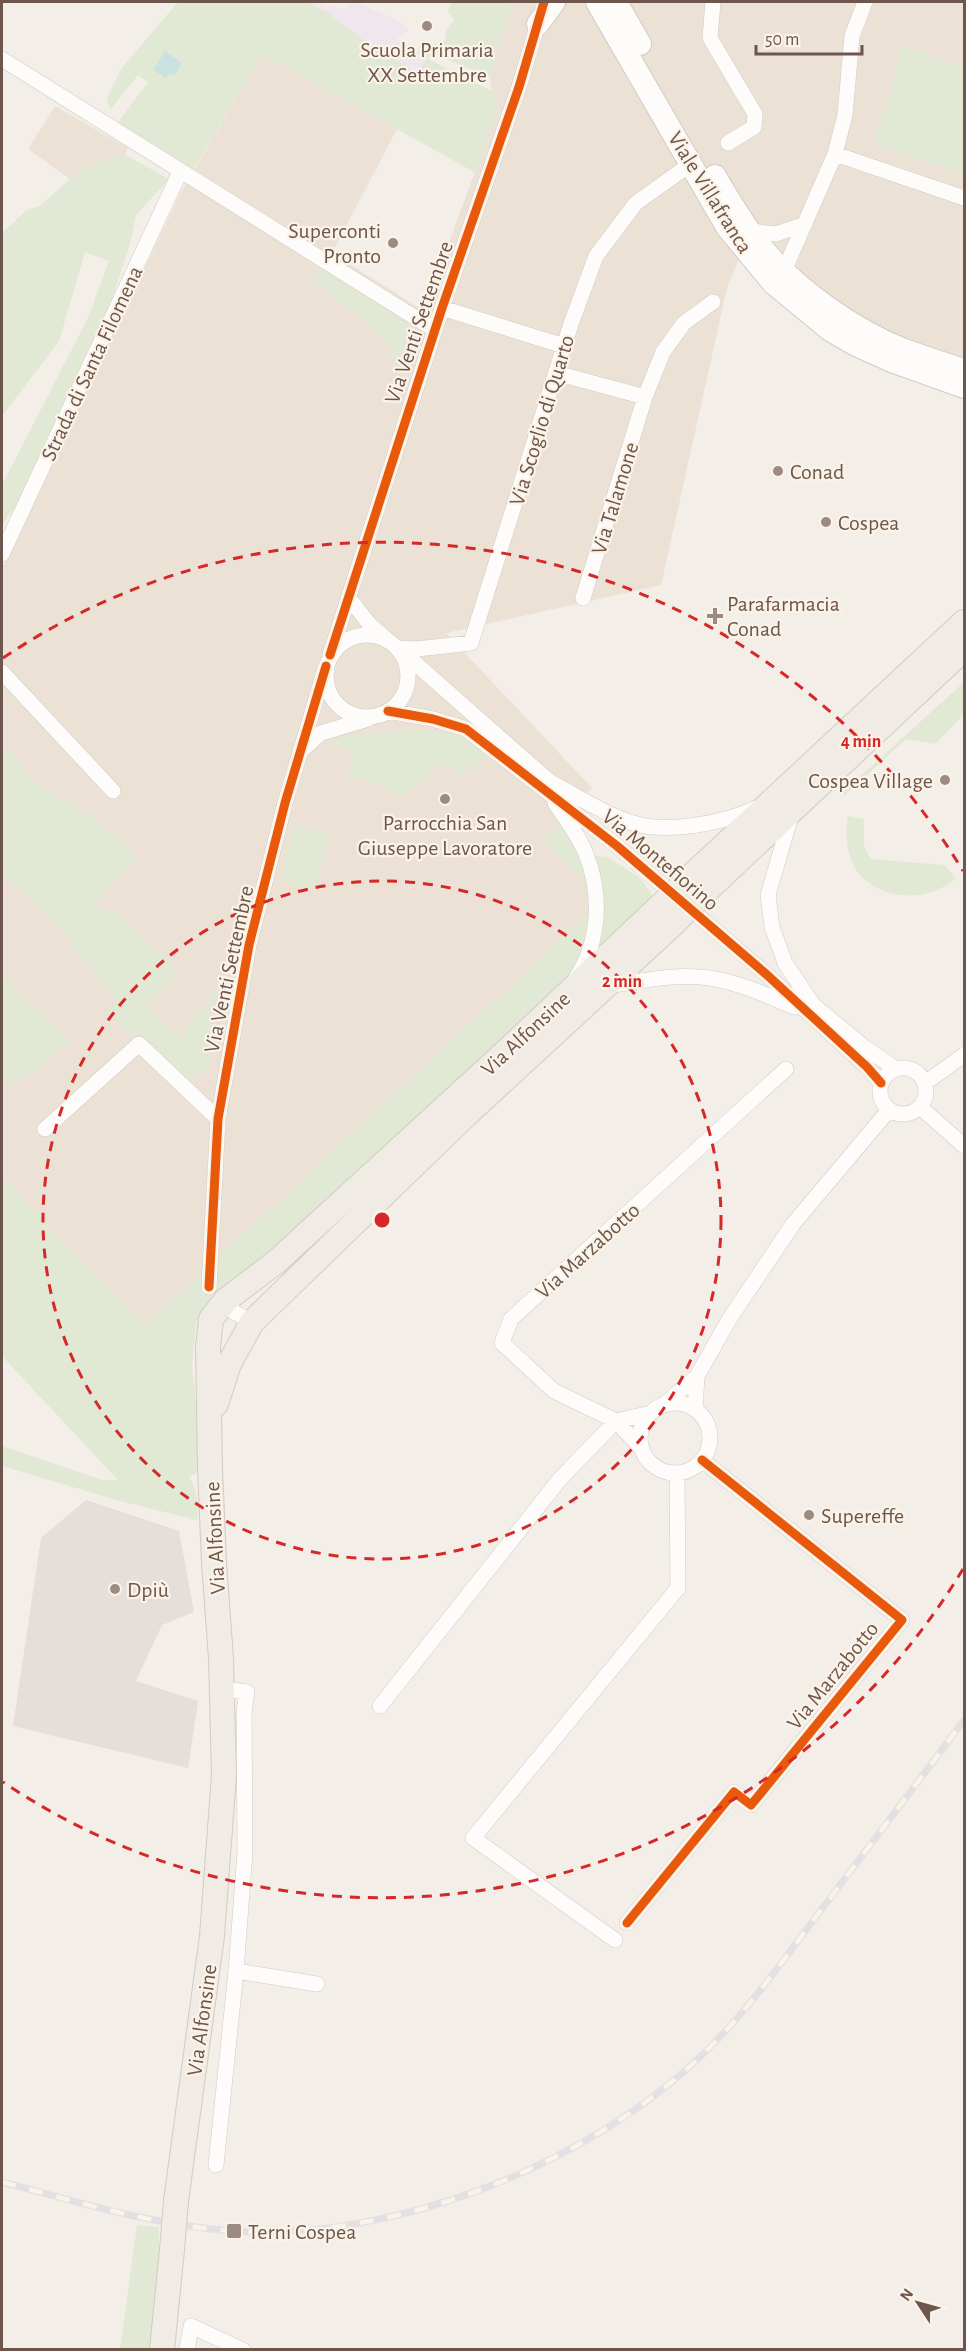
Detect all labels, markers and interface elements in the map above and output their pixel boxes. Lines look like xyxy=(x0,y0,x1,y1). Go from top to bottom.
scale bar xyxy=(756,18,862,56)
marker: Scuola Primaria XX Settembre xyxy=(420,19,434,33)
text: 50 m xyxy=(765,31,799,49)
place label: Scuola Primaria XX Settembre xyxy=(360,39,494,86)
street label: Viale Villafranca xyxy=(664,128,756,257)
place label: Superconti Pronto xyxy=(288,220,381,267)
marker: Superconti Pronto xyxy=(386,236,400,250)
street label: Via Venti Settembre xyxy=(381,238,457,406)
street label: Strada di Santa Filomena xyxy=(37,263,147,464)
street label: Via Scoglio di Quarto xyxy=(506,333,578,508)
street label: Via Talamone xyxy=(587,440,642,557)
place label: Conad xyxy=(790,461,844,483)
marker: Conad xyxy=(771,464,785,478)
place label: Cospea xyxy=(838,512,899,534)
marker: Cospea xyxy=(819,515,833,529)
place label: Parafarmacia Conad xyxy=(727,593,840,640)
marker: Parafarmacia Conad xyxy=(708,609,722,623)
text: 4 min xyxy=(841,733,881,751)
place label: Cospea Village xyxy=(808,770,933,792)
marker: Cospea Village xyxy=(938,773,952,787)
marker: Parrocchia San Giuseppe Lavoratore xyxy=(438,792,452,806)
street label: Via Montefiorino xyxy=(598,805,723,915)
place label: Parrocchia San Giuseppe Lavoratore xyxy=(358,812,532,859)
street label: Via Venti Settembre xyxy=(201,884,257,1055)
text: 2 min xyxy=(602,973,642,991)
street label: Via Alfonsine xyxy=(477,987,574,1080)
street label: Via Marzabotto xyxy=(531,1199,644,1303)
centre of rings xyxy=(372,1210,392,1230)
street label: Via Alfonsine xyxy=(201,1481,229,1595)
place label: Supereffe xyxy=(821,1505,904,1527)
marker: Supereffe xyxy=(802,1508,816,1522)
place label: Dpiù xyxy=(127,1579,169,1601)
marker: Dpiù xyxy=(108,1582,122,1596)
street label: Via Marzabotto xyxy=(783,1618,883,1734)
street label: Via Alfonsine xyxy=(183,1963,221,2078)
place label: Terni Cospea xyxy=(248,2221,356,2243)
marker: Terni Cospea xyxy=(225,2222,243,2240)
north arrow xyxy=(888,2273,948,2333)
text: N xyxy=(897,2286,916,2304)

